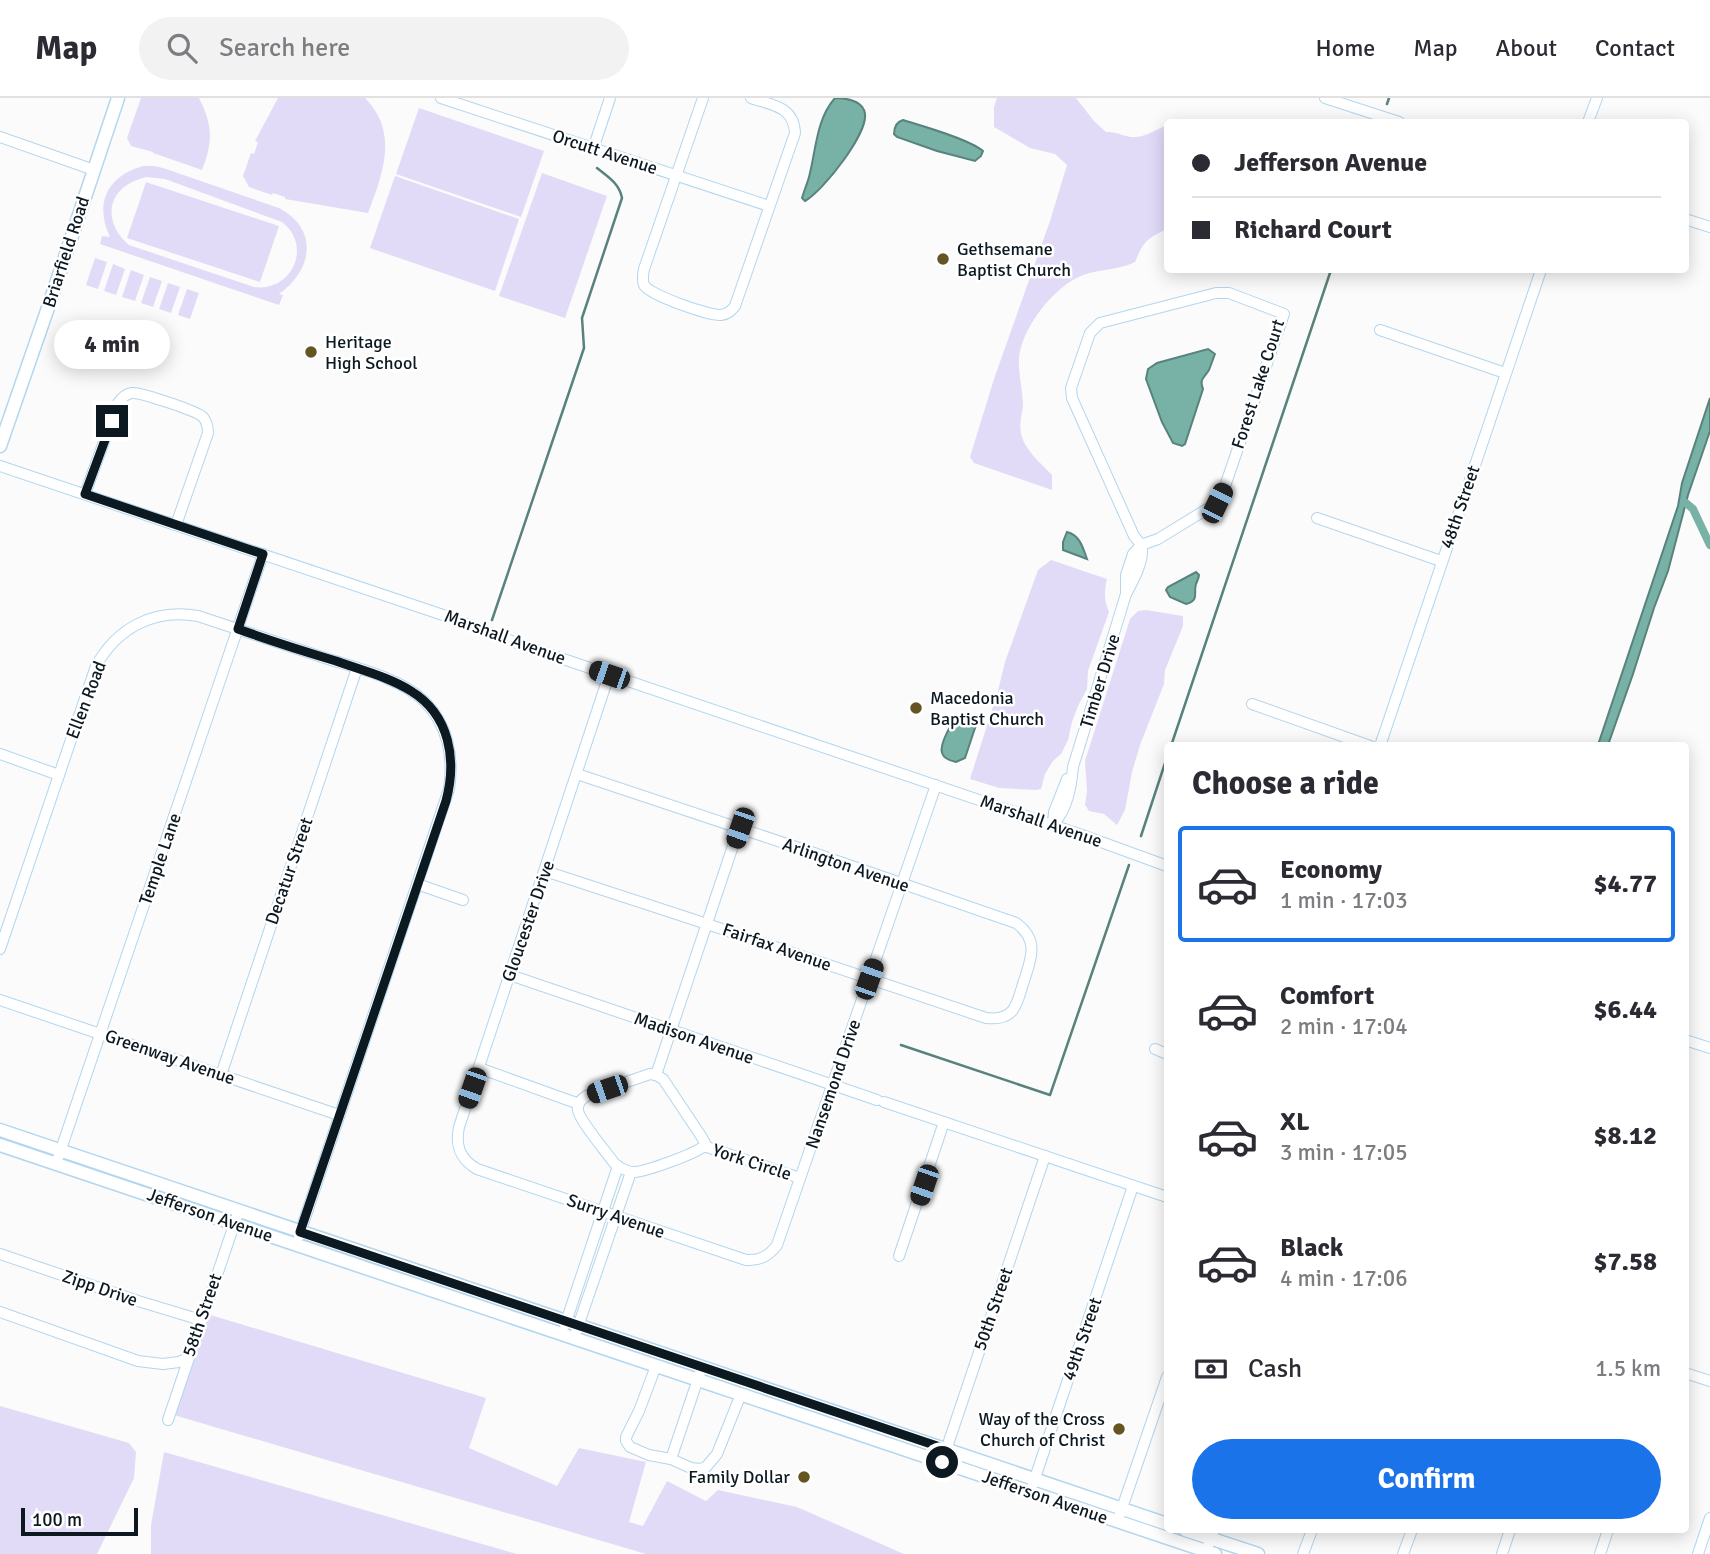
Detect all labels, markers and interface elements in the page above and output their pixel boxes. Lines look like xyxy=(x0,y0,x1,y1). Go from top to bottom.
search box xyxy=(139,17,629,80)
text: Map xyxy=(35,28,97,69)
icon: search xyxy=(163,29,201,67)
text: Search here xyxy=(219,32,350,64)
text: Home xyxy=(1315,33,1375,63)
text: Map xyxy=(1413,33,1458,63)
text: About xyxy=(1496,33,1557,63)
text: Contact xyxy=(1595,33,1675,63)
street label: Orcutt Avenue xyxy=(550,125,660,179)
text: Jefferson Avenue xyxy=(1234,147,1427,179)
street label: Briarfield Road xyxy=(38,194,94,310)
text: Richard Court xyxy=(1234,214,1392,246)
place label: Gethsemane Baptist Church xyxy=(957,238,1071,281)
marker: Gethsemane Baptist Church xyxy=(935,251,951,267)
street label: Forest Lake Court xyxy=(1227,316,1289,452)
callout: 4 min xyxy=(54,320,170,368)
text: 4 min xyxy=(84,330,140,359)
place label: Heritage High School xyxy=(325,331,418,374)
marker: Heritage High School xyxy=(303,344,319,360)
route end xyxy=(96,405,128,437)
street label: 48th Street xyxy=(1436,463,1484,551)
car xyxy=(1199,480,1236,526)
street label: Marshall Avenue xyxy=(441,605,569,669)
street label: Timber Drive xyxy=(1075,631,1125,731)
street label: Ellen Road xyxy=(61,658,111,742)
car xyxy=(586,658,633,692)
place label: Macedonia Baptist Church xyxy=(930,687,1044,730)
marker: Macedonia Baptist Church xyxy=(908,700,924,716)
text: Choose a ride xyxy=(1192,764,1379,803)
street label: Marshall Avenue xyxy=(977,790,1105,852)
car xyxy=(724,805,757,851)
street label: Temple Lane xyxy=(134,810,186,908)
street label: Decatur Street xyxy=(260,815,318,927)
street label: Arlington Avenue xyxy=(780,833,912,897)
icon: car xyxy=(1196,853,1259,916)
text: Economy xyxy=(1280,854,1382,886)
street label: Gloucester Drive xyxy=(497,857,559,985)
text: $4.77 xyxy=(1593,868,1657,900)
text: 1 min · 17:03 xyxy=(1280,886,1408,915)
street label: Fairfax Avenue xyxy=(720,918,834,976)
car xyxy=(853,956,886,1002)
icon: car xyxy=(1196,979,1259,1042)
text: Comfort xyxy=(1280,980,1374,1012)
text: $6.44 xyxy=(1593,994,1657,1026)
street label: Madison Avenue xyxy=(631,1007,757,1069)
text: 2 min · 17:04 xyxy=(1280,1012,1408,1041)
street label: Nansemond Drive xyxy=(801,1016,865,1152)
street label: Greenway Avenue xyxy=(102,1024,238,1090)
car xyxy=(456,1065,489,1111)
car xyxy=(584,1072,631,1106)
icon: car xyxy=(1196,1105,1259,1168)
text: XL xyxy=(1280,1106,1310,1138)
text: $8.12 xyxy=(1593,1120,1657,1152)
text: 3 min · 17:05 xyxy=(1280,1138,1408,1167)
street label: York Circle xyxy=(710,1139,794,1185)
car xyxy=(908,1162,941,1208)
street label: Jefferson Avenue xyxy=(144,1183,276,1247)
street label: Surry Avenue xyxy=(564,1189,668,1243)
icon: car xyxy=(1196,1231,1259,1294)
text: Black xyxy=(1280,1232,1343,1264)
text: $7.58 xyxy=(1593,1246,1657,1278)
text: 4 min · 17:06 xyxy=(1280,1264,1408,1293)
street label: Zipp Drive xyxy=(59,1265,141,1311)
street label: 50th Street xyxy=(969,1265,1017,1353)
street label: 58th Street xyxy=(178,1271,226,1359)
street label: 49th Street xyxy=(1058,1295,1106,1383)
icon: cash xyxy=(1192,1350,1230,1388)
text: Cash xyxy=(1248,1353,1302,1385)
text: 1.5 km xyxy=(1595,1354,1661,1383)
place label: Way of the Cross Church of Christ xyxy=(978,1408,1105,1451)
marker: Way of the Cross Church of Christ xyxy=(1111,1421,1127,1437)
button: Confirm xyxy=(1192,1439,1661,1519)
route start xyxy=(926,1446,958,1478)
street label: Jefferson Avenue xyxy=(979,1465,1111,1529)
place label: Family Dollar xyxy=(688,1466,790,1488)
marker: Family Dollar xyxy=(796,1469,812,1485)
scale bar xyxy=(21,1505,138,1537)
text: 100 m xyxy=(32,1508,82,1532)

